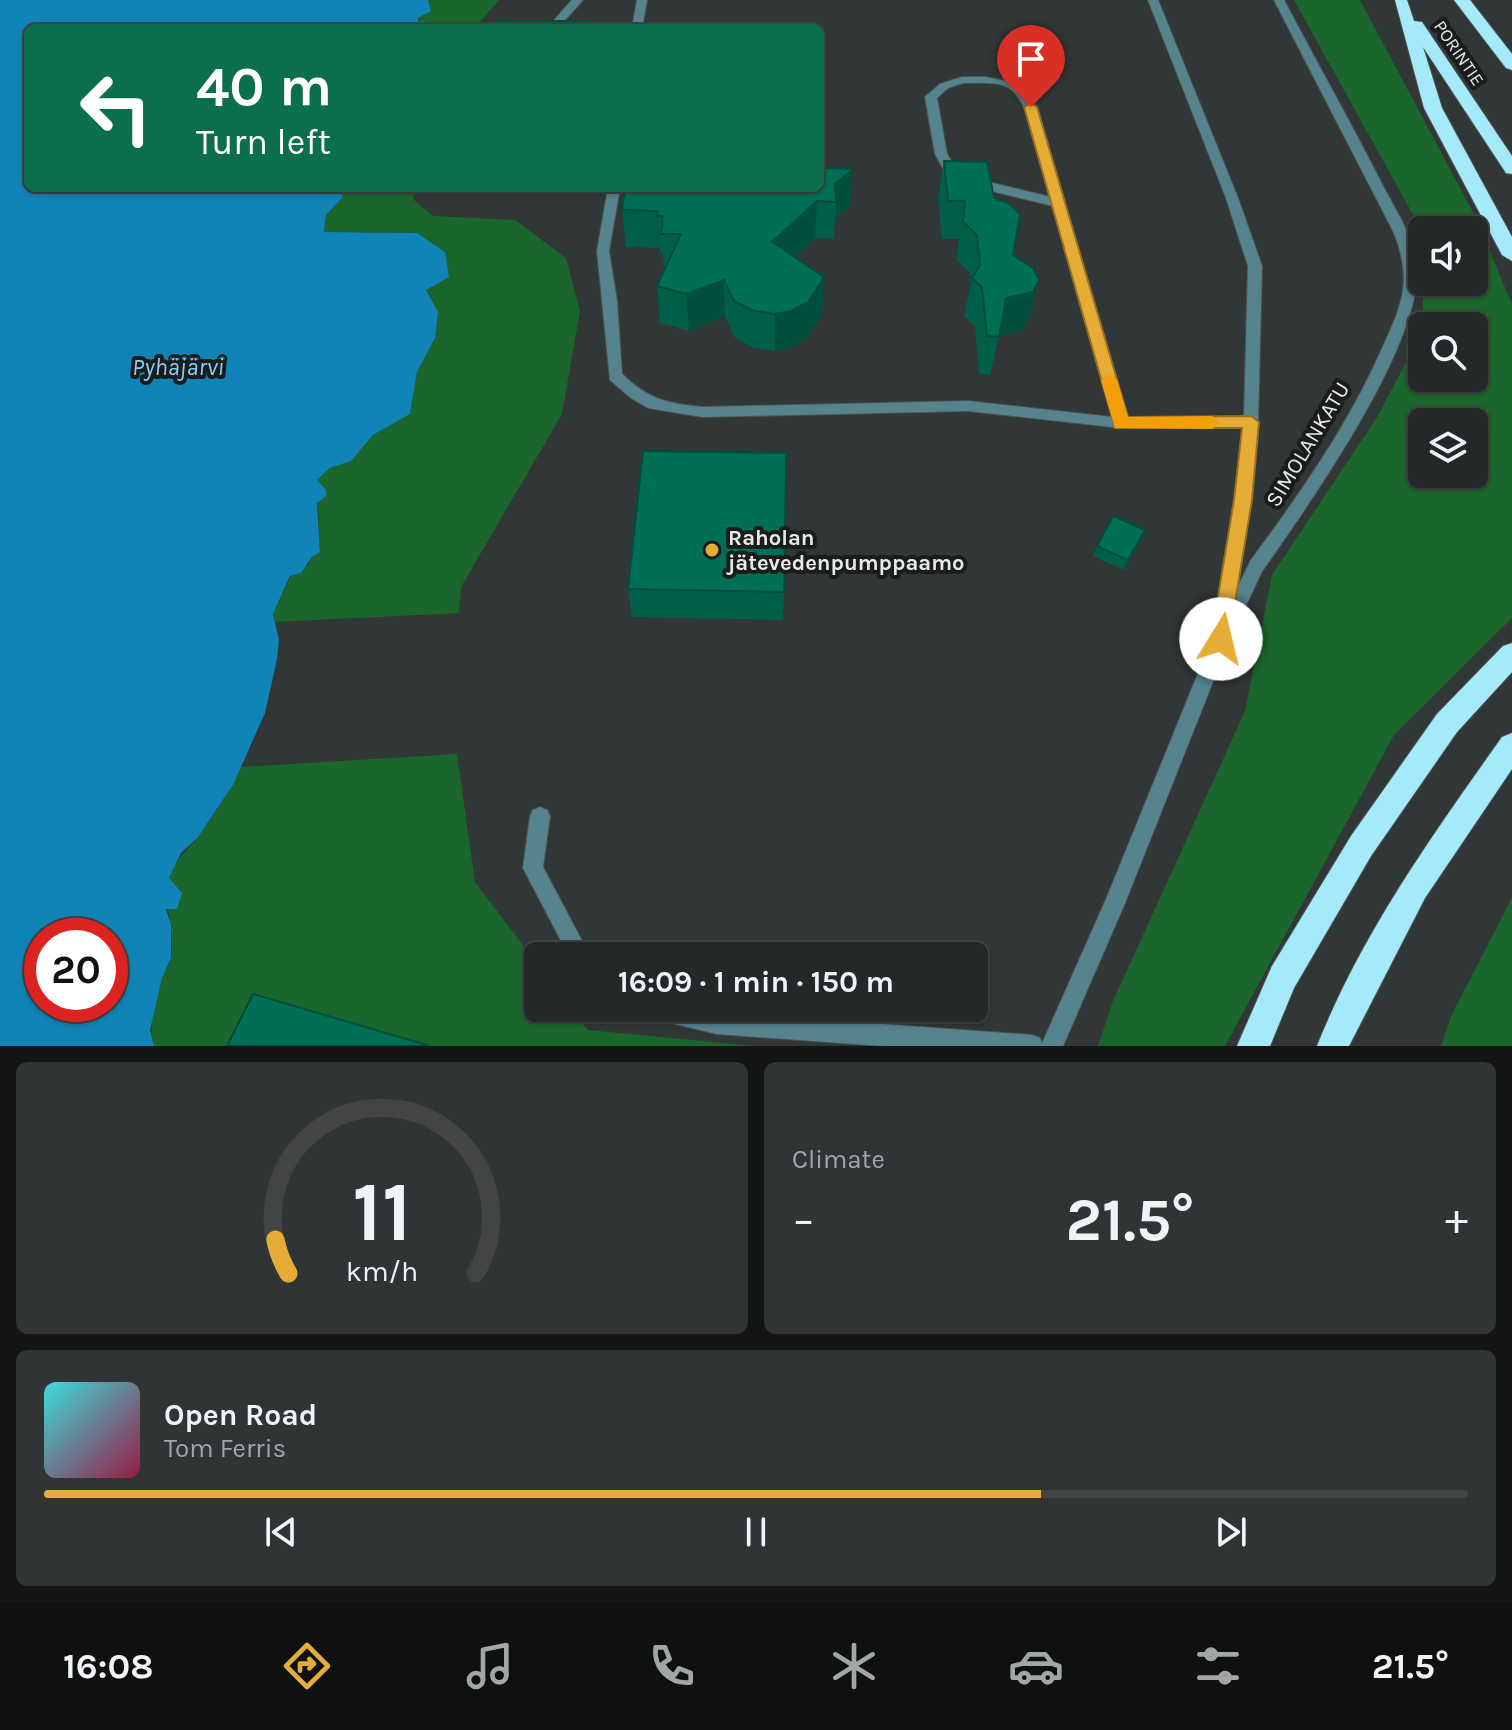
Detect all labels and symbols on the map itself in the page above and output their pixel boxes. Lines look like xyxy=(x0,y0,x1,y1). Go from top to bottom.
street label: PORINTIE xyxy=(1429,16,1489,90)
pin xyxy=(997,25,1065,107)
water label: Pyhäjärvi xyxy=(132,353,224,381)
street label: SIMOLANKATU xyxy=(1260,377,1355,512)
place label: Raholan jätevedenpumppaamo xyxy=(726,525,965,576)
marker: Raholan jätevedenpumppaamo xyxy=(703,541,721,559)
position arrow xyxy=(1179,597,1263,681)
speed limit sign: 20 xyxy=(24,918,128,1022)

